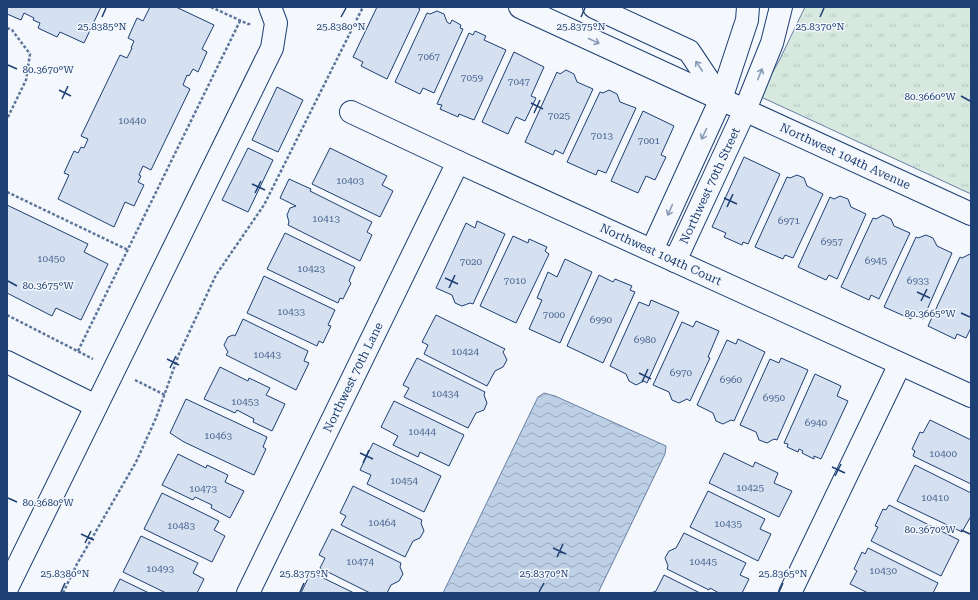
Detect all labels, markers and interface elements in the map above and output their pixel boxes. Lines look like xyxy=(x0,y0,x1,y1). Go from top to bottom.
text: 25.8385°N xyxy=(77,21,127,32)
text: 25.8380°N xyxy=(316,21,366,32)
text: 25.8375°N xyxy=(556,21,606,32)
text: 25.8370°N xyxy=(795,21,845,32)
one-way arrow xyxy=(588,38,600,45)
house number: 7067 xyxy=(418,51,441,62)
one-way arrow xyxy=(695,61,703,72)
text: 80.3670°W xyxy=(22,64,74,75)
one-way arrow xyxy=(757,68,764,80)
house number: 7059 xyxy=(461,72,484,83)
house number: 7047 xyxy=(508,76,531,87)
text: 80.3660°W xyxy=(904,91,956,102)
house number: 7025 xyxy=(548,110,571,121)
house number: 10440 xyxy=(118,115,146,126)
street label: Northwest 104th Avenue xyxy=(778,120,913,193)
street label: Northwest 70th Street xyxy=(677,125,743,246)
one-way arrow xyxy=(700,128,708,140)
house number: 7013 xyxy=(591,130,614,141)
house number: 7001 xyxy=(638,135,661,146)
house number: 10403 xyxy=(336,175,364,186)
one-way arrow xyxy=(666,203,673,215)
house number: 10413 xyxy=(312,213,340,224)
house number: 6971 xyxy=(778,215,801,226)
street label: Northwest 104th Court xyxy=(598,221,724,289)
house number: 6957 xyxy=(821,236,844,247)
house number: 10450 xyxy=(37,253,65,264)
house number: 6945 xyxy=(865,255,888,266)
house number: 7020 xyxy=(460,256,483,267)
house number: 10423 xyxy=(297,263,325,274)
house number: 7010 xyxy=(504,275,527,286)
house number: 6933 xyxy=(907,275,930,286)
text: 80.3675°W xyxy=(22,280,74,291)
house number: 10433 xyxy=(277,306,305,317)
text: 80.3665°W xyxy=(904,308,956,319)
house number: 7000 xyxy=(543,309,566,320)
house number: 6990 xyxy=(590,314,613,325)
street label: Northwest 70th Lane xyxy=(320,320,386,435)
house number: 6980 xyxy=(634,334,657,345)
house number: 10424 xyxy=(451,346,479,357)
house number: 10443 xyxy=(253,349,281,360)
house number: 6970 xyxy=(670,367,693,378)
house number: 6960 xyxy=(720,374,743,385)
house number: 10434 xyxy=(431,388,459,399)
house number: 6950 xyxy=(763,392,786,403)
house number: 10453 xyxy=(231,396,259,407)
house number: 6940 xyxy=(805,417,828,428)
house number: 10444 xyxy=(408,426,436,437)
house number: 10463 xyxy=(204,430,232,441)
house number: 10400 xyxy=(929,448,957,459)
house number: 10454 xyxy=(390,475,418,486)
house number: 10425 xyxy=(736,482,764,493)
house number: 10473 xyxy=(189,483,217,494)
house number: 10410 xyxy=(921,492,949,503)
text: 80.3680°W xyxy=(22,497,74,508)
house number: 10464 xyxy=(368,517,396,528)
house number: 10435 xyxy=(714,518,742,529)
house number: 10483 xyxy=(167,520,195,531)
text: 80.3670°W xyxy=(904,524,956,535)
house number: 10474 xyxy=(346,556,374,567)
house number: 10445 xyxy=(689,556,717,567)
house number: 10493 xyxy=(146,563,174,574)
house number: 10430 xyxy=(869,565,897,576)
text: 25.8380°N xyxy=(40,568,90,579)
text: 25.8375°N xyxy=(279,568,329,579)
text: 25.8370°N xyxy=(519,568,569,579)
text: 25.8365°N xyxy=(758,568,808,579)

